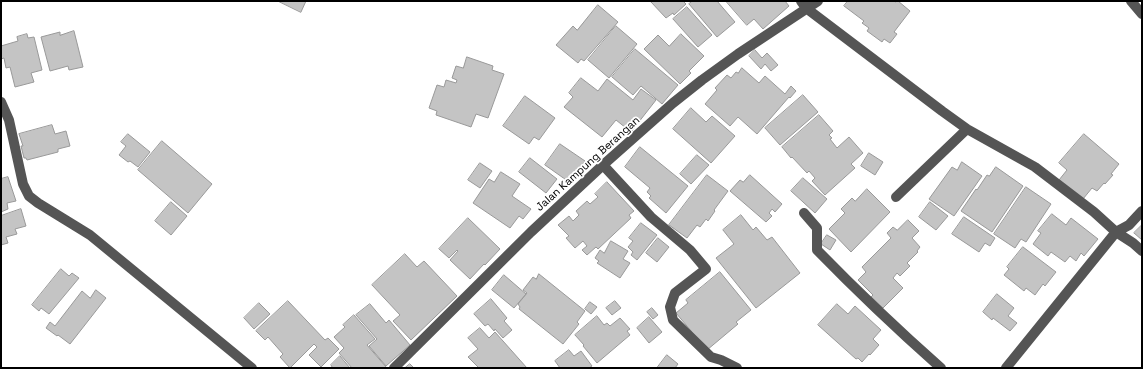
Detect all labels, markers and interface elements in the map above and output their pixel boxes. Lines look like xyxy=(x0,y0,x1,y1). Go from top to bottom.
street label: Jalan Kampung Berangan xyxy=(533,114,643,214)

